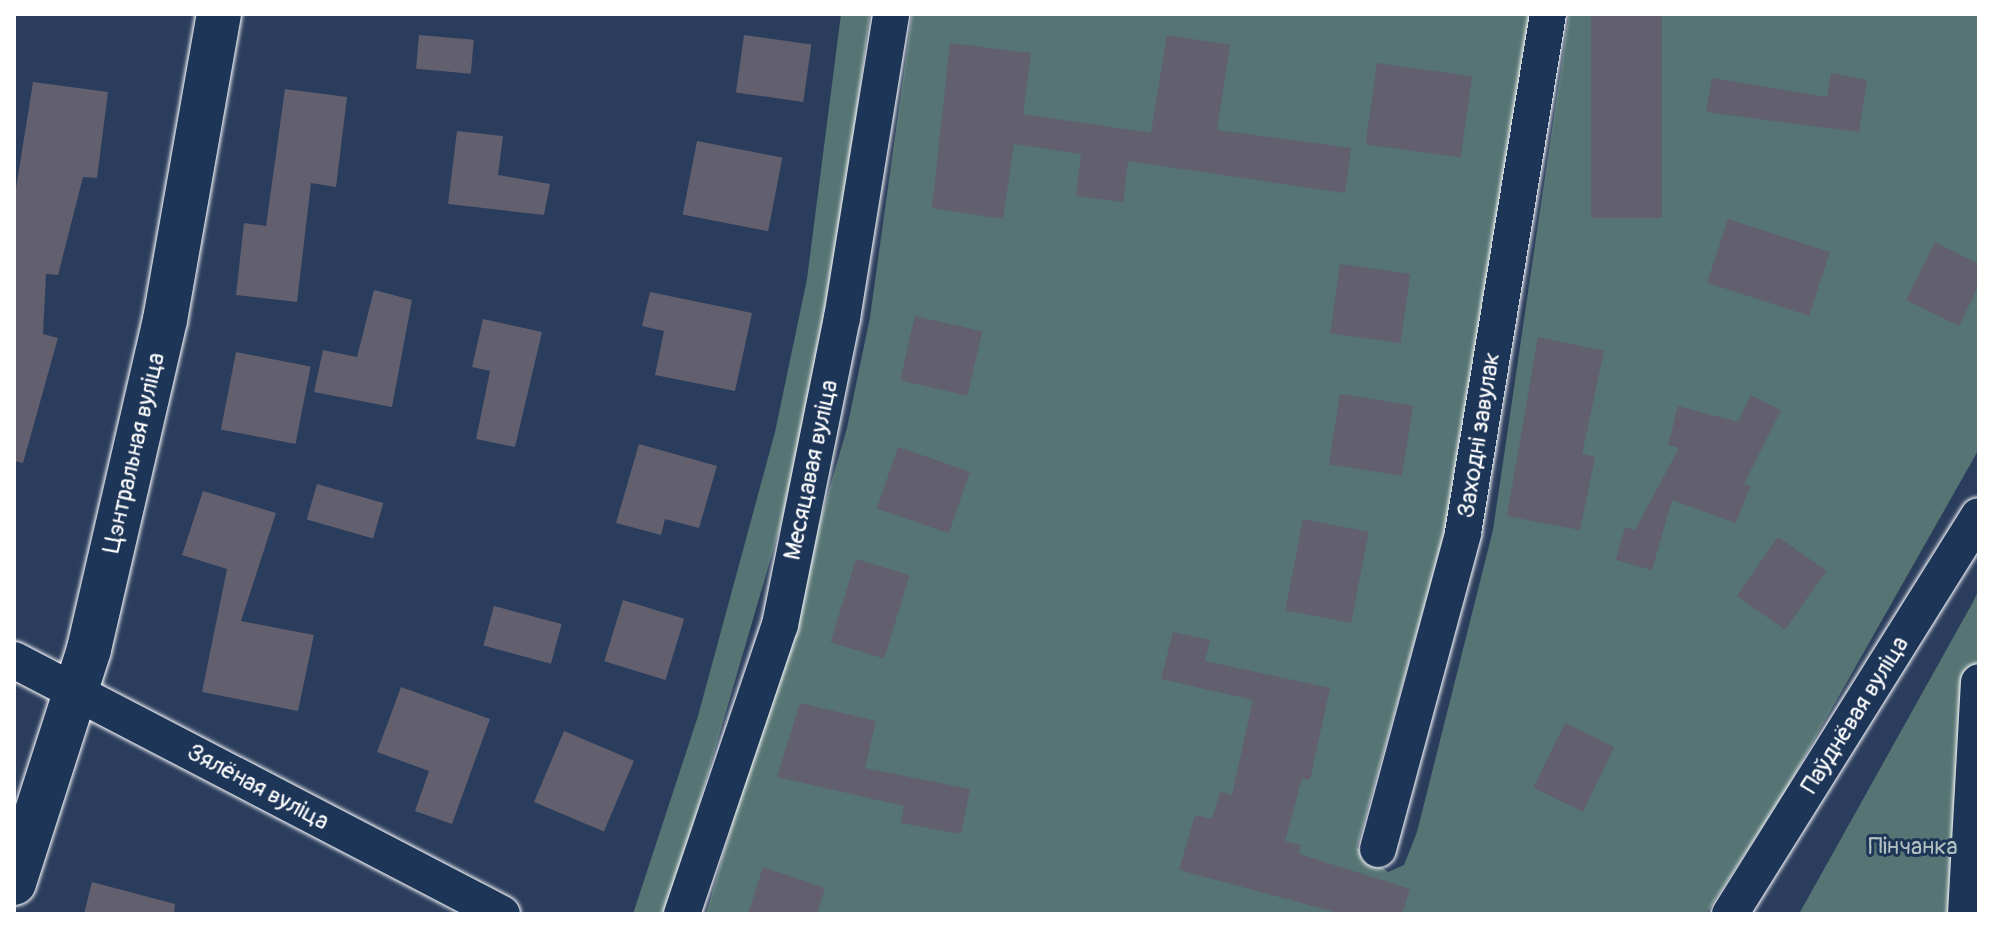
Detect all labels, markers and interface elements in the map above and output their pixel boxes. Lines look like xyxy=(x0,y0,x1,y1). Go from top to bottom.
street label: Цэнтральная вуліца xyxy=(97,350,171,556)
street label: Заходні завулак xyxy=(1452,350,1506,520)
street label: Месяцавая вуліца xyxy=(778,377,844,563)
street label: Паўднёвая вуліца xyxy=(1795,631,1915,799)
street label: Зялёная вуліца xyxy=(182,738,334,836)
park label: Пінчанка xyxy=(1868,833,1958,861)

